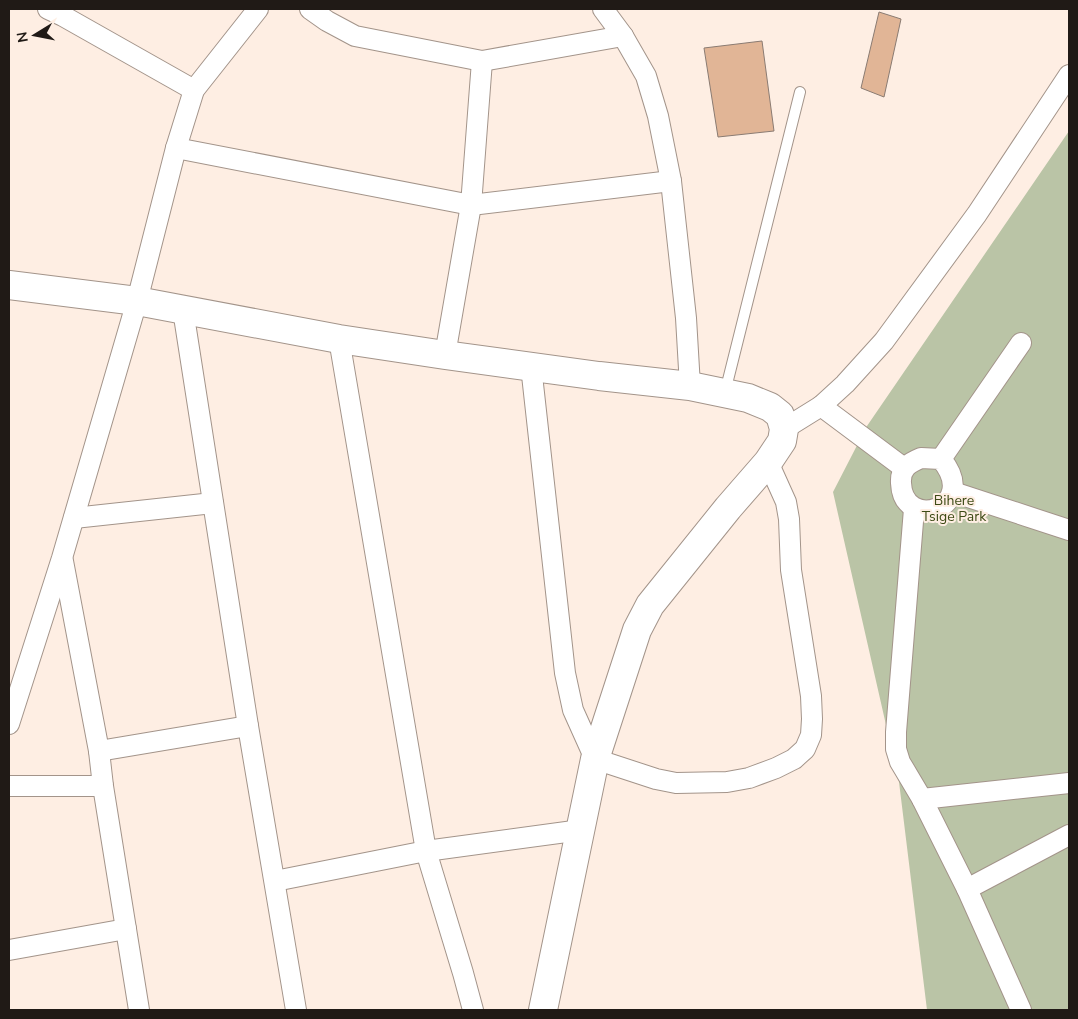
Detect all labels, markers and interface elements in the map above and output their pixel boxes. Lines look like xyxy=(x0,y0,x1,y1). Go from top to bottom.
north arrow xyxy=(10,10,60,60)
text: N xyxy=(12,30,33,44)
park label: Bihere Tsige Park xyxy=(922,491,987,526)

